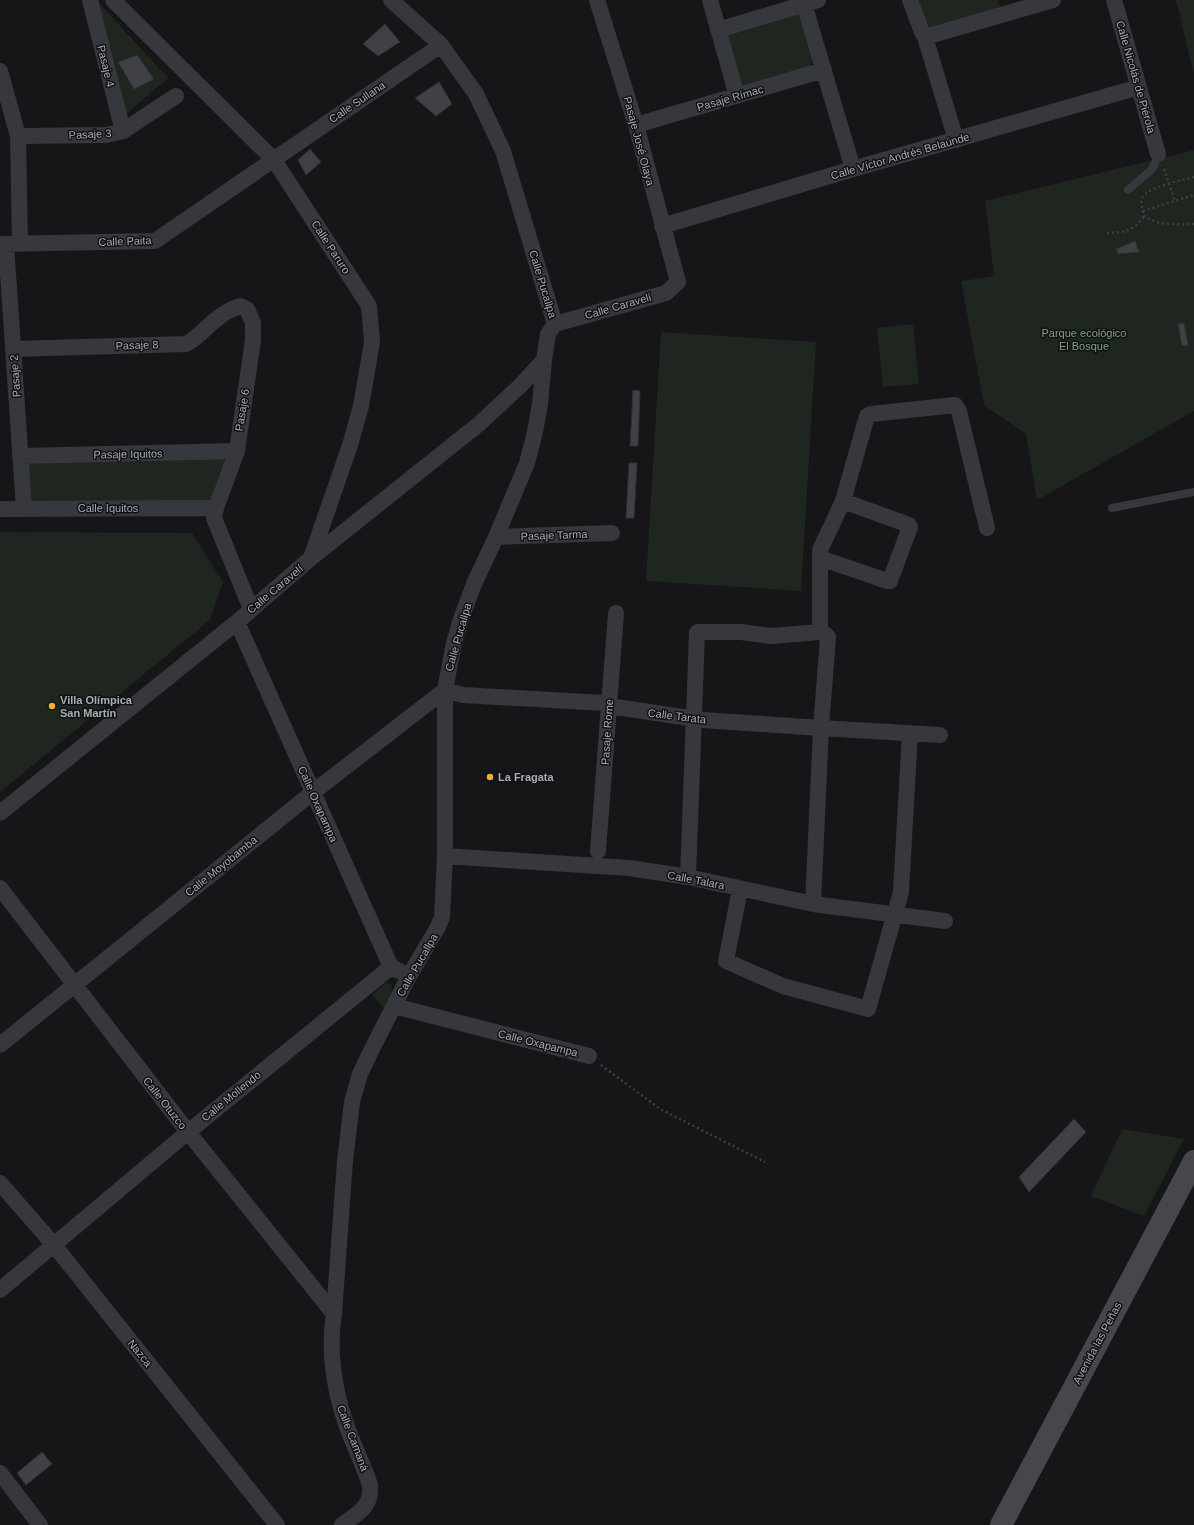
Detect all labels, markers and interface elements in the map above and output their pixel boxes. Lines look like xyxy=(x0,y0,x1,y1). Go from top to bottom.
street label: Calle Nicolás de Piérola xyxy=(1114,19,1158,136)
street label: Pasaje 4 xyxy=(95,44,117,88)
street label: Calle Sullana xyxy=(327,78,388,125)
street label: Pasaje Rímac xyxy=(695,83,765,113)
street label: Pasaje José Olaya xyxy=(621,95,657,188)
street label: Pasaje 3 xyxy=(68,127,112,141)
street label: Calle Víctor Andrés Belaúnde xyxy=(829,130,971,182)
street label: Calle Paruro xyxy=(309,218,353,276)
street label: Calle Paita xyxy=(98,234,153,248)
street label: Calle Pucallpa xyxy=(527,249,559,320)
street label: Calle Caravelí xyxy=(583,291,653,321)
park label: Parque ecológico El Bosque xyxy=(1041,327,1127,352)
street label: Pasaje 8 xyxy=(115,338,159,352)
street label: Pasaje 2 xyxy=(8,354,22,398)
street label: Pasaje 6 xyxy=(233,388,251,432)
street label: Pasaje Iquitos xyxy=(93,447,163,461)
street label: Calle Iquitos xyxy=(78,502,139,514)
street label: Pasaje Tarma xyxy=(520,528,589,542)
street label: Calle Caravelí xyxy=(245,562,305,616)
street label: Calle Pucallpa xyxy=(443,601,474,672)
place label: Villa Olímpica San Martín xyxy=(60,694,133,719)
street label: Pasaje Rome xyxy=(599,699,615,765)
marker: Villa Olímpica San Martín xyxy=(47,701,57,711)
street label: Calle Tarata xyxy=(647,706,708,726)
street label: Calle Oxapampa xyxy=(296,764,341,845)
place label: La Fragata xyxy=(498,771,555,783)
marker: La Fragata xyxy=(485,772,495,782)
street label: Calle Moyobamba xyxy=(183,833,260,899)
street label: Calle Talara xyxy=(666,869,726,892)
street label: Calle Pucallpa xyxy=(394,931,440,998)
street label: Calle Oxapampa xyxy=(497,1027,580,1059)
street label: Calle Mollendo xyxy=(199,1068,263,1124)
street label: Calle Otuzco xyxy=(141,1074,189,1132)
street label: Avenida las Peñas xyxy=(1070,1300,1124,1386)
street label: Nazca xyxy=(126,1337,155,1370)
street label: Calle Camaná xyxy=(335,1403,371,1474)

